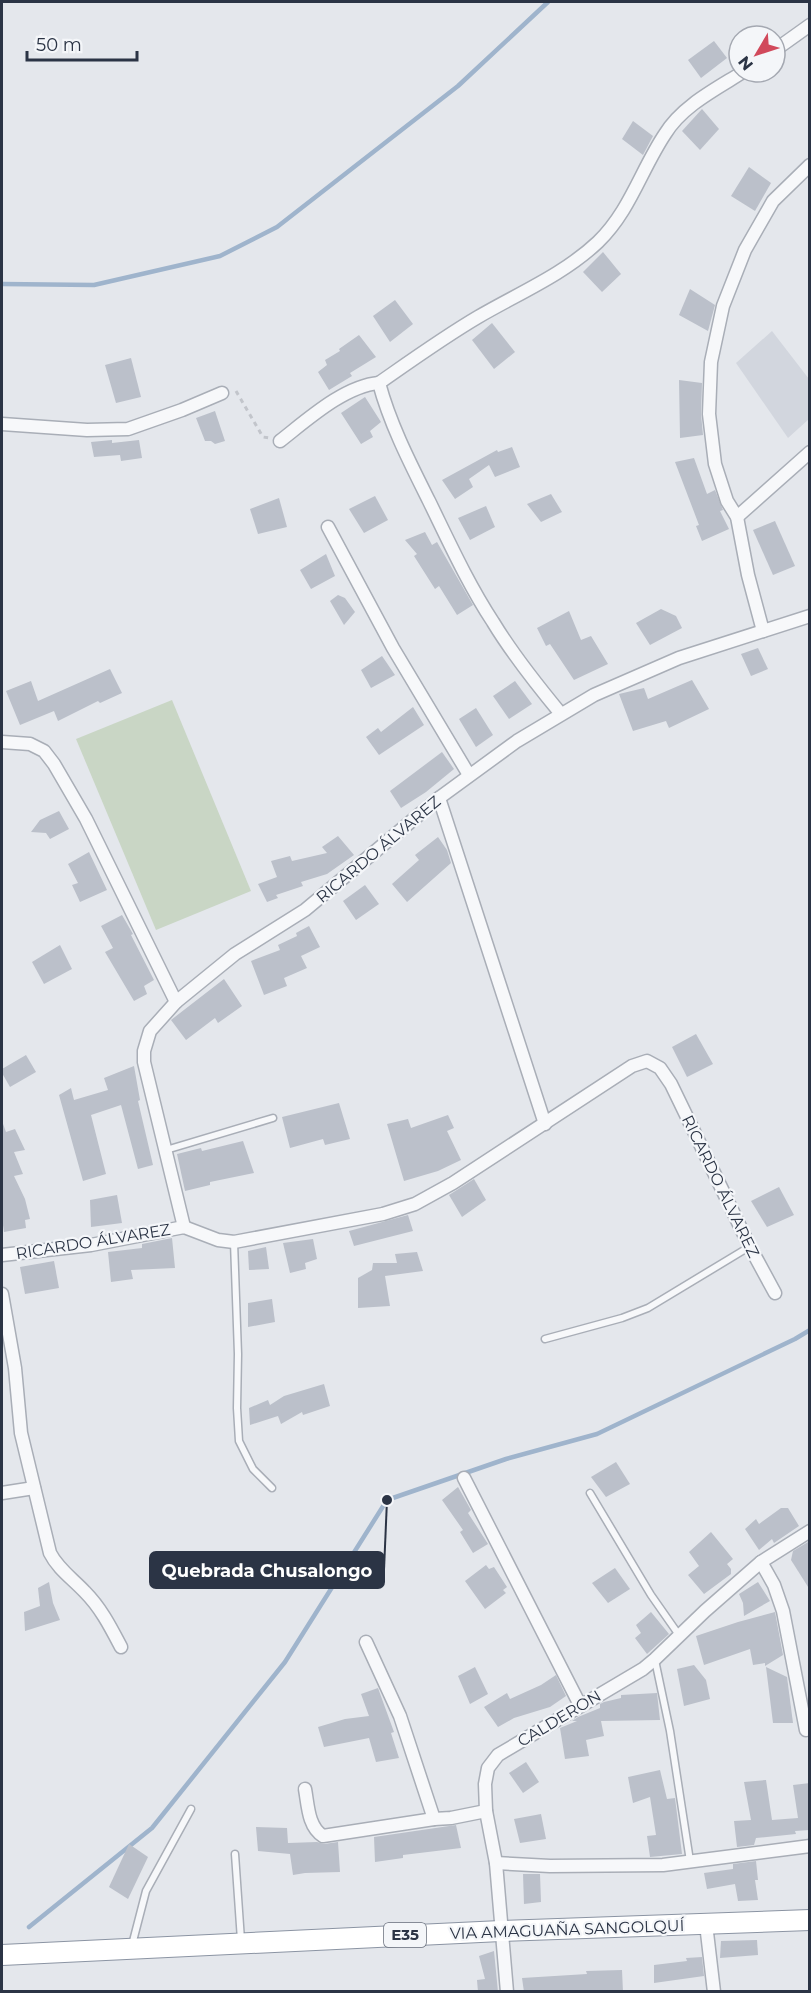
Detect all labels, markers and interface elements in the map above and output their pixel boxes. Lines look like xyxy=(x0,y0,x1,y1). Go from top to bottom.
scale bar xyxy=(27,24,136,62)
north arrow xyxy=(727,24,787,84)
text: 50 m xyxy=(36,34,82,56)
text: N xyxy=(734,52,757,74)
street label: RICARDO ÁLVAREZ xyxy=(312,792,444,907)
street label: RICARDO ÁLVAREZ xyxy=(678,1112,763,1261)
street label: RICARDO ÁLVAREZ xyxy=(14,1220,172,1263)
callout: Quebrada Chusalongo xyxy=(150,1552,384,1588)
text: Quebrada Chusalongo xyxy=(162,1560,373,1582)
street label: CALDERON xyxy=(514,1686,604,1751)
street label: VIA AMAGUAÑA SANGOLQUÍ xyxy=(449,1916,686,1943)
road number: E35 xyxy=(384,1923,426,1947)

